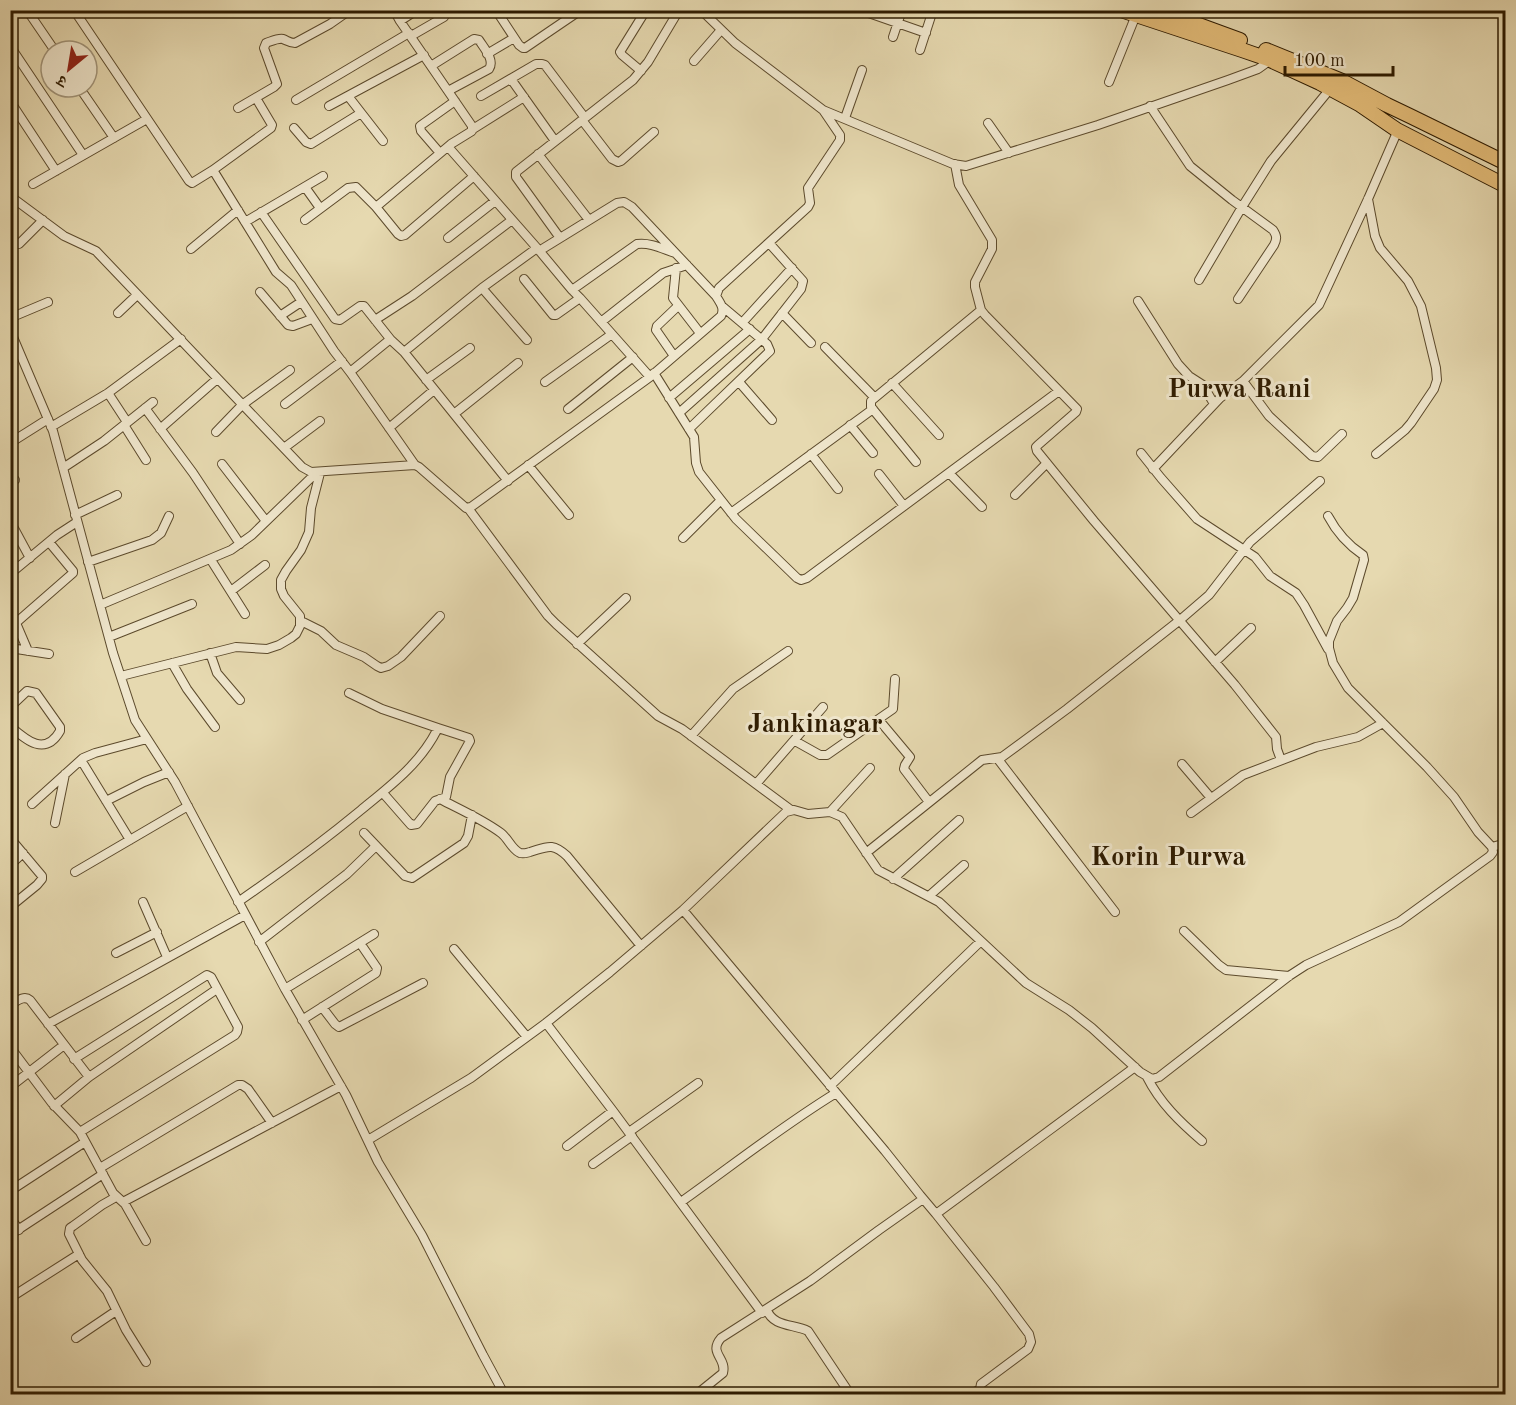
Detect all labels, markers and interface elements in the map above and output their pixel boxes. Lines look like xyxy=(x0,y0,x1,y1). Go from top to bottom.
north arrow xyxy=(39,39,99,99)
scale bar xyxy=(1285,39,1393,77)
text: 100 m xyxy=(1294,52,1345,70)
text: उ xyxy=(53,70,71,90)
district label: Purwa Rani xyxy=(1167,376,1311,403)
district label: Jankinagar xyxy=(747,711,883,738)
district label: Korin Purwa xyxy=(1090,844,1246,871)

